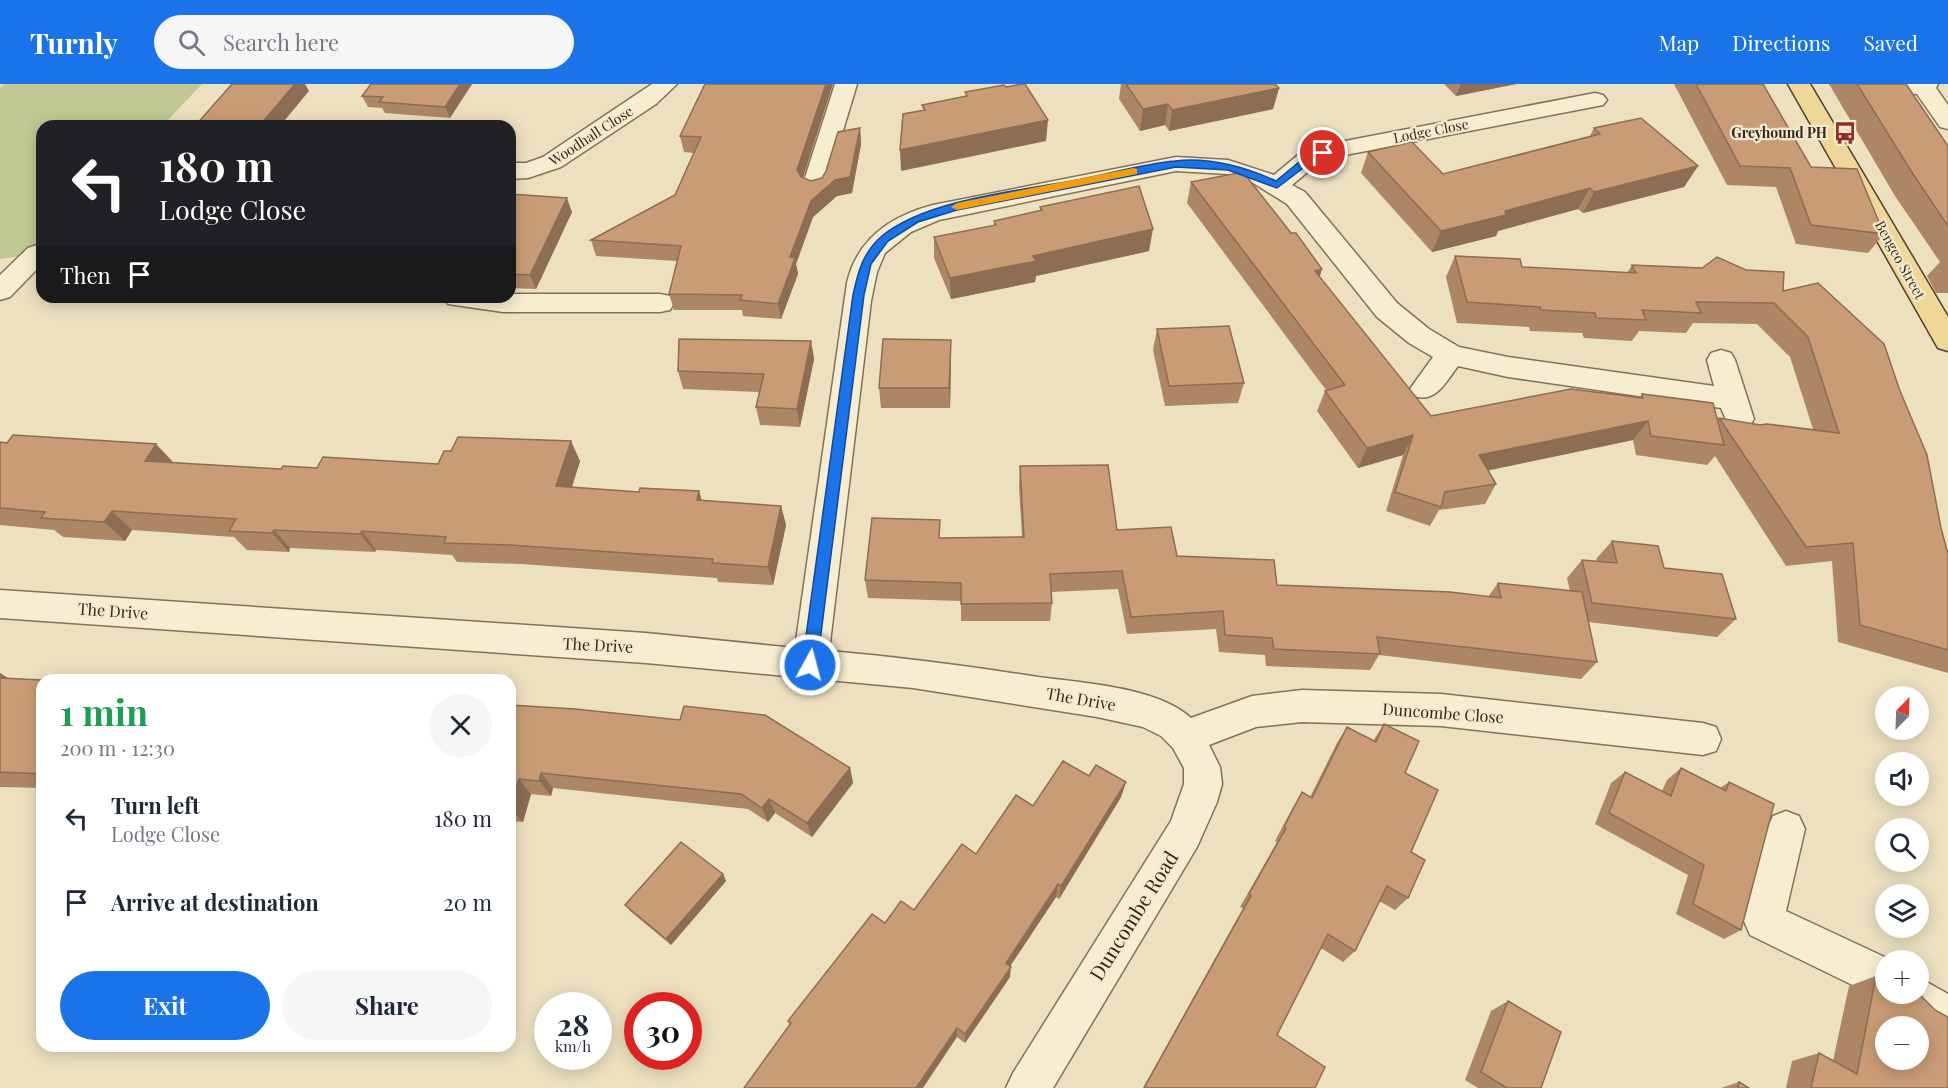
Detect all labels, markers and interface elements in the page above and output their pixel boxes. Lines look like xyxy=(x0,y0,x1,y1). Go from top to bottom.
search box xyxy=(154,15,574,69)
text: Turnly xyxy=(30,24,118,61)
icon: search xyxy=(175,26,208,59)
text: Search here xyxy=(223,27,339,57)
text: Map xyxy=(1658,28,1699,56)
text: Directions xyxy=(1732,28,1830,56)
text: Saved xyxy=(1863,28,1918,56)
street label: Woodhall Close xyxy=(544,101,636,170)
street label: Lodge Close xyxy=(1392,114,1470,147)
bus stop icon: Greyhound PH xyxy=(1832,120,1858,146)
place label: Greyhound PH xyxy=(1731,123,1827,142)
pin xyxy=(1297,127,1348,178)
icon: arrive xyxy=(1306,136,1339,169)
text: 180 m xyxy=(159,137,274,193)
icon: left xyxy=(60,144,138,222)
text: Lodge Close xyxy=(159,191,306,227)
street label: Bengeo Street xyxy=(1871,217,1930,303)
icon: arrive xyxy=(123,258,156,291)
text: Then xyxy=(60,260,111,290)
street label: The Drive xyxy=(77,598,149,623)
street label: The Drive xyxy=(562,632,634,657)
position arrow xyxy=(778,633,842,697)
street label: The Drive xyxy=(1045,682,1118,715)
north arrow xyxy=(1875,686,1929,740)
map controls xyxy=(1875,686,1929,1070)
text: 1 min xyxy=(60,687,148,735)
button: close xyxy=(429,694,492,757)
street label: Duncombe Close xyxy=(1382,698,1504,727)
text: 200 m · 12:30 xyxy=(60,734,175,761)
button: sound xyxy=(1875,752,1929,806)
text: Turn left xyxy=(111,790,200,820)
icon: left xyxy=(60,802,93,835)
text: 180 m xyxy=(434,803,492,833)
button: search xyxy=(1875,818,1929,872)
text: Lodge Close xyxy=(111,820,220,847)
street label: Duncombe Road xyxy=(1082,845,1184,985)
button: layers xyxy=(1875,884,1929,938)
icon: arrive xyxy=(60,886,93,919)
text: Arrive at destination xyxy=(111,887,319,917)
text: 20 m xyxy=(443,887,492,917)
button: + xyxy=(1875,950,1929,1004)
button: Exit xyxy=(60,971,270,1040)
button: Share xyxy=(282,971,492,1040)
speed limit sign: 30 xyxy=(624,992,702,1070)
text: 28 xyxy=(557,1004,589,1044)
button: − xyxy=(1875,1016,1929,1070)
text: km/h xyxy=(555,1036,591,1056)

